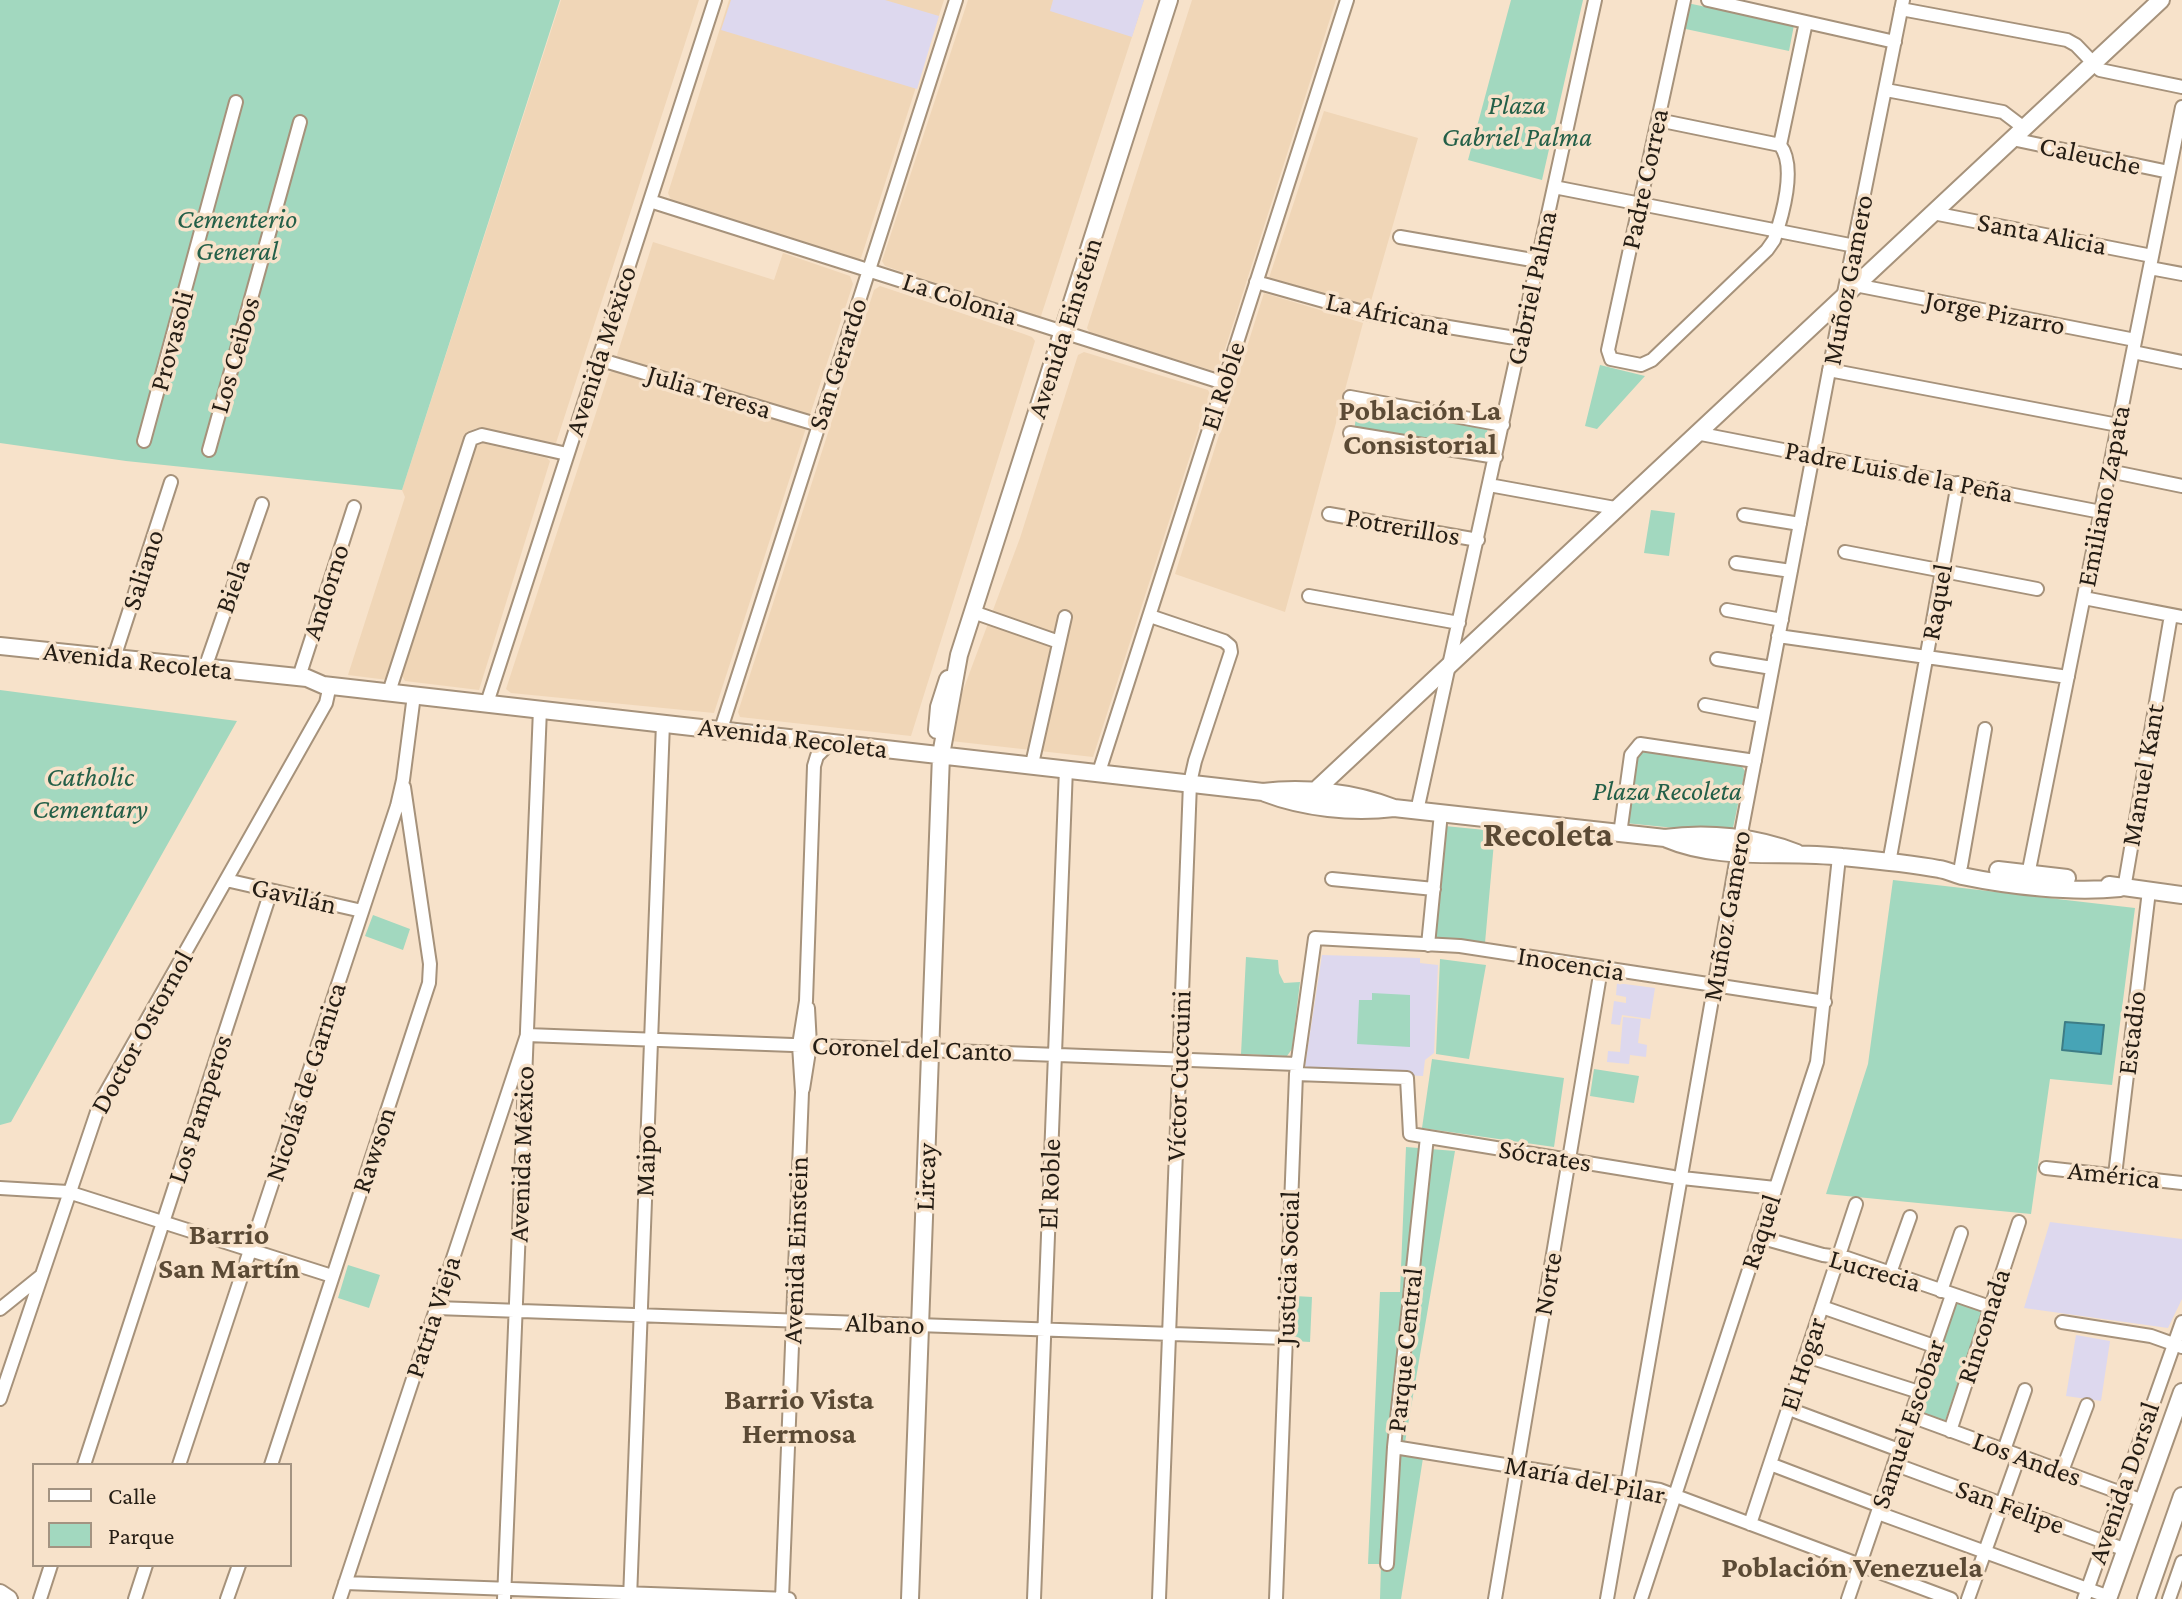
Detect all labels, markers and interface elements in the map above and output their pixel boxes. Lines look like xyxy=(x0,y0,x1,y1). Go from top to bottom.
park label: Plaza Gabriel Palma xyxy=(1442,88,1592,154)
street label: Padre Correa xyxy=(1614,106,1676,252)
street label: Caleuche xyxy=(2036,129,2144,183)
street label: Muñoz Gamero xyxy=(1815,192,1881,368)
park label: Cementerio General xyxy=(177,202,297,268)
street label: Santa Alicia xyxy=(1975,205,2109,263)
street label: Gabriel Palma xyxy=(1499,208,1565,368)
street label: Avenida Einstein xyxy=(1020,233,1110,423)
street label: Avenida México xyxy=(558,262,644,440)
street label: La Colonia xyxy=(898,265,1022,333)
street label: Jorge Pizarro xyxy=(1922,283,2068,343)
street label: La Africana xyxy=(1323,284,1453,344)
street label: Provasoli xyxy=(143,287,201,395)
street label: Los Ceibos xyxy=(202,293,268,417)
street label: San Gerardo xyxy=(801,294,875,434)
street label: El Roble xyxy=(1193,338,1253,434)
street label: Julia Teresa xyxy=(643,357,775,427)
district label: Población La Consistorial xyxy=(1339,393,1501,464)
street label: Emiliano Zapata xyxy=(2070,402,2138,590)
street label: Padre Luis de la Peña xyxy=(1782,433,2016,511)
street label: Potrerillos xyxy=(1343,500,1463,554)
street label: Saliano xyxy=(114,526,172,614)
street label: Andorno xyxy=(295,540,357,644)
street label: Biela xyxy=(208,554,258,618)
street label: Raquel xyxy=(1914,561,1960,643)
street label: Avenida Recoleta xyxy=(42,634,234,688)
street label: Manuel Kant xyxy=(2114,701,2172,849)
street label: Avenida Recoleta xyxy=(697,710,889,766)
park label: Catholic Cementary xyxy=(32,760,148,826)
park label: Plaza Recoleta xyxy=(1592,774,1742,808)
district label: Recoleta xyxy=(1483,813,1613,857)
street label: Muñoz Gamero xyxy=(1695,828,1759,1004)
street label: Gavilán xyxy=(248,870,340,922)
street label: Inocencia xyxy=(1515,939,1627,989)
street label: Doctor Ostornol xyxy=(83,945,201,1119)
street label: Nicolás de Garnica xyxy=(258,978,354,1186)
street label: Estadio xyxy=(2110,989,2154,1077)
street label: Víctor Cuccuini xyxy=(1159,990,1199,1162)
street label: Coronel del Canto xyxy=(811,1029,1013,1069)
street label: Los Pamperos xyxy=(160,1030,240,1188)
street label: Avenida México xyxy=(502,1065,542,1243)
street label: Rawson xyxy=(344,1103,404,1197)
street label: Maipo xyxy=(628,1124,664,1198)
street label: Sócrates xyxy=(1496,1132,1594,1180)
street label: El Roble xyxy=(1032,1138,1068,1230)
street label: Lircay xyxy=(908,1142,944,1212)
street label: América xyxy=(2066,1153,2162,1197)
street label: Avenida Einstein xyxy=(776,1156,816,1344)
street label: Justicia Social xyxy=(1269,1190,1307,1346)
street label: Raquel xyxy=(1733,1190,1789,1274)
district label: Barrio San Martín xyxy=(158,1217,300,1288)
street label: Lucrecia xyxy=(1825,1242,1925,1300)
street label: Norte xyxy=(1526,1250,1570,1318)
street label: Patria Vieja xyxy=(397,1252,469,1382)
street label: Rinconada xyxy=(1950,1264,2018,1388)
street label: Parque Central xyxy=(1380,1266,1430,1434)
street label: Albano xyxy=(845,1306,925,1342)
street label: El Hogar xyxy=(1772,1313,1834,1415)
street label: Samuel Escobar xyxy=(1863,1335,1953,1513)
district label: Barrio Vista Hermosa xyxy=(724,1382,874,1452)
street label: Avenida Dorsal xyxy=(2081,1398,2167,1568)
street label: Los Andes xyxy=(1968,1424,2086,1494)
street label: María del Pilar xyxy=(1502,1448,1668,1512)
legend xyxy=(32,1463,292,1567)
street label: San Felipe xyxy=(1951,1472,2069,1542)
text: Calle xyxy=(108,1482,156,1509)
text: Parque xyxy=(108,1522,174,1549)
district label: Población Venezuela xyxy=(1721,1550,1983,1586)

